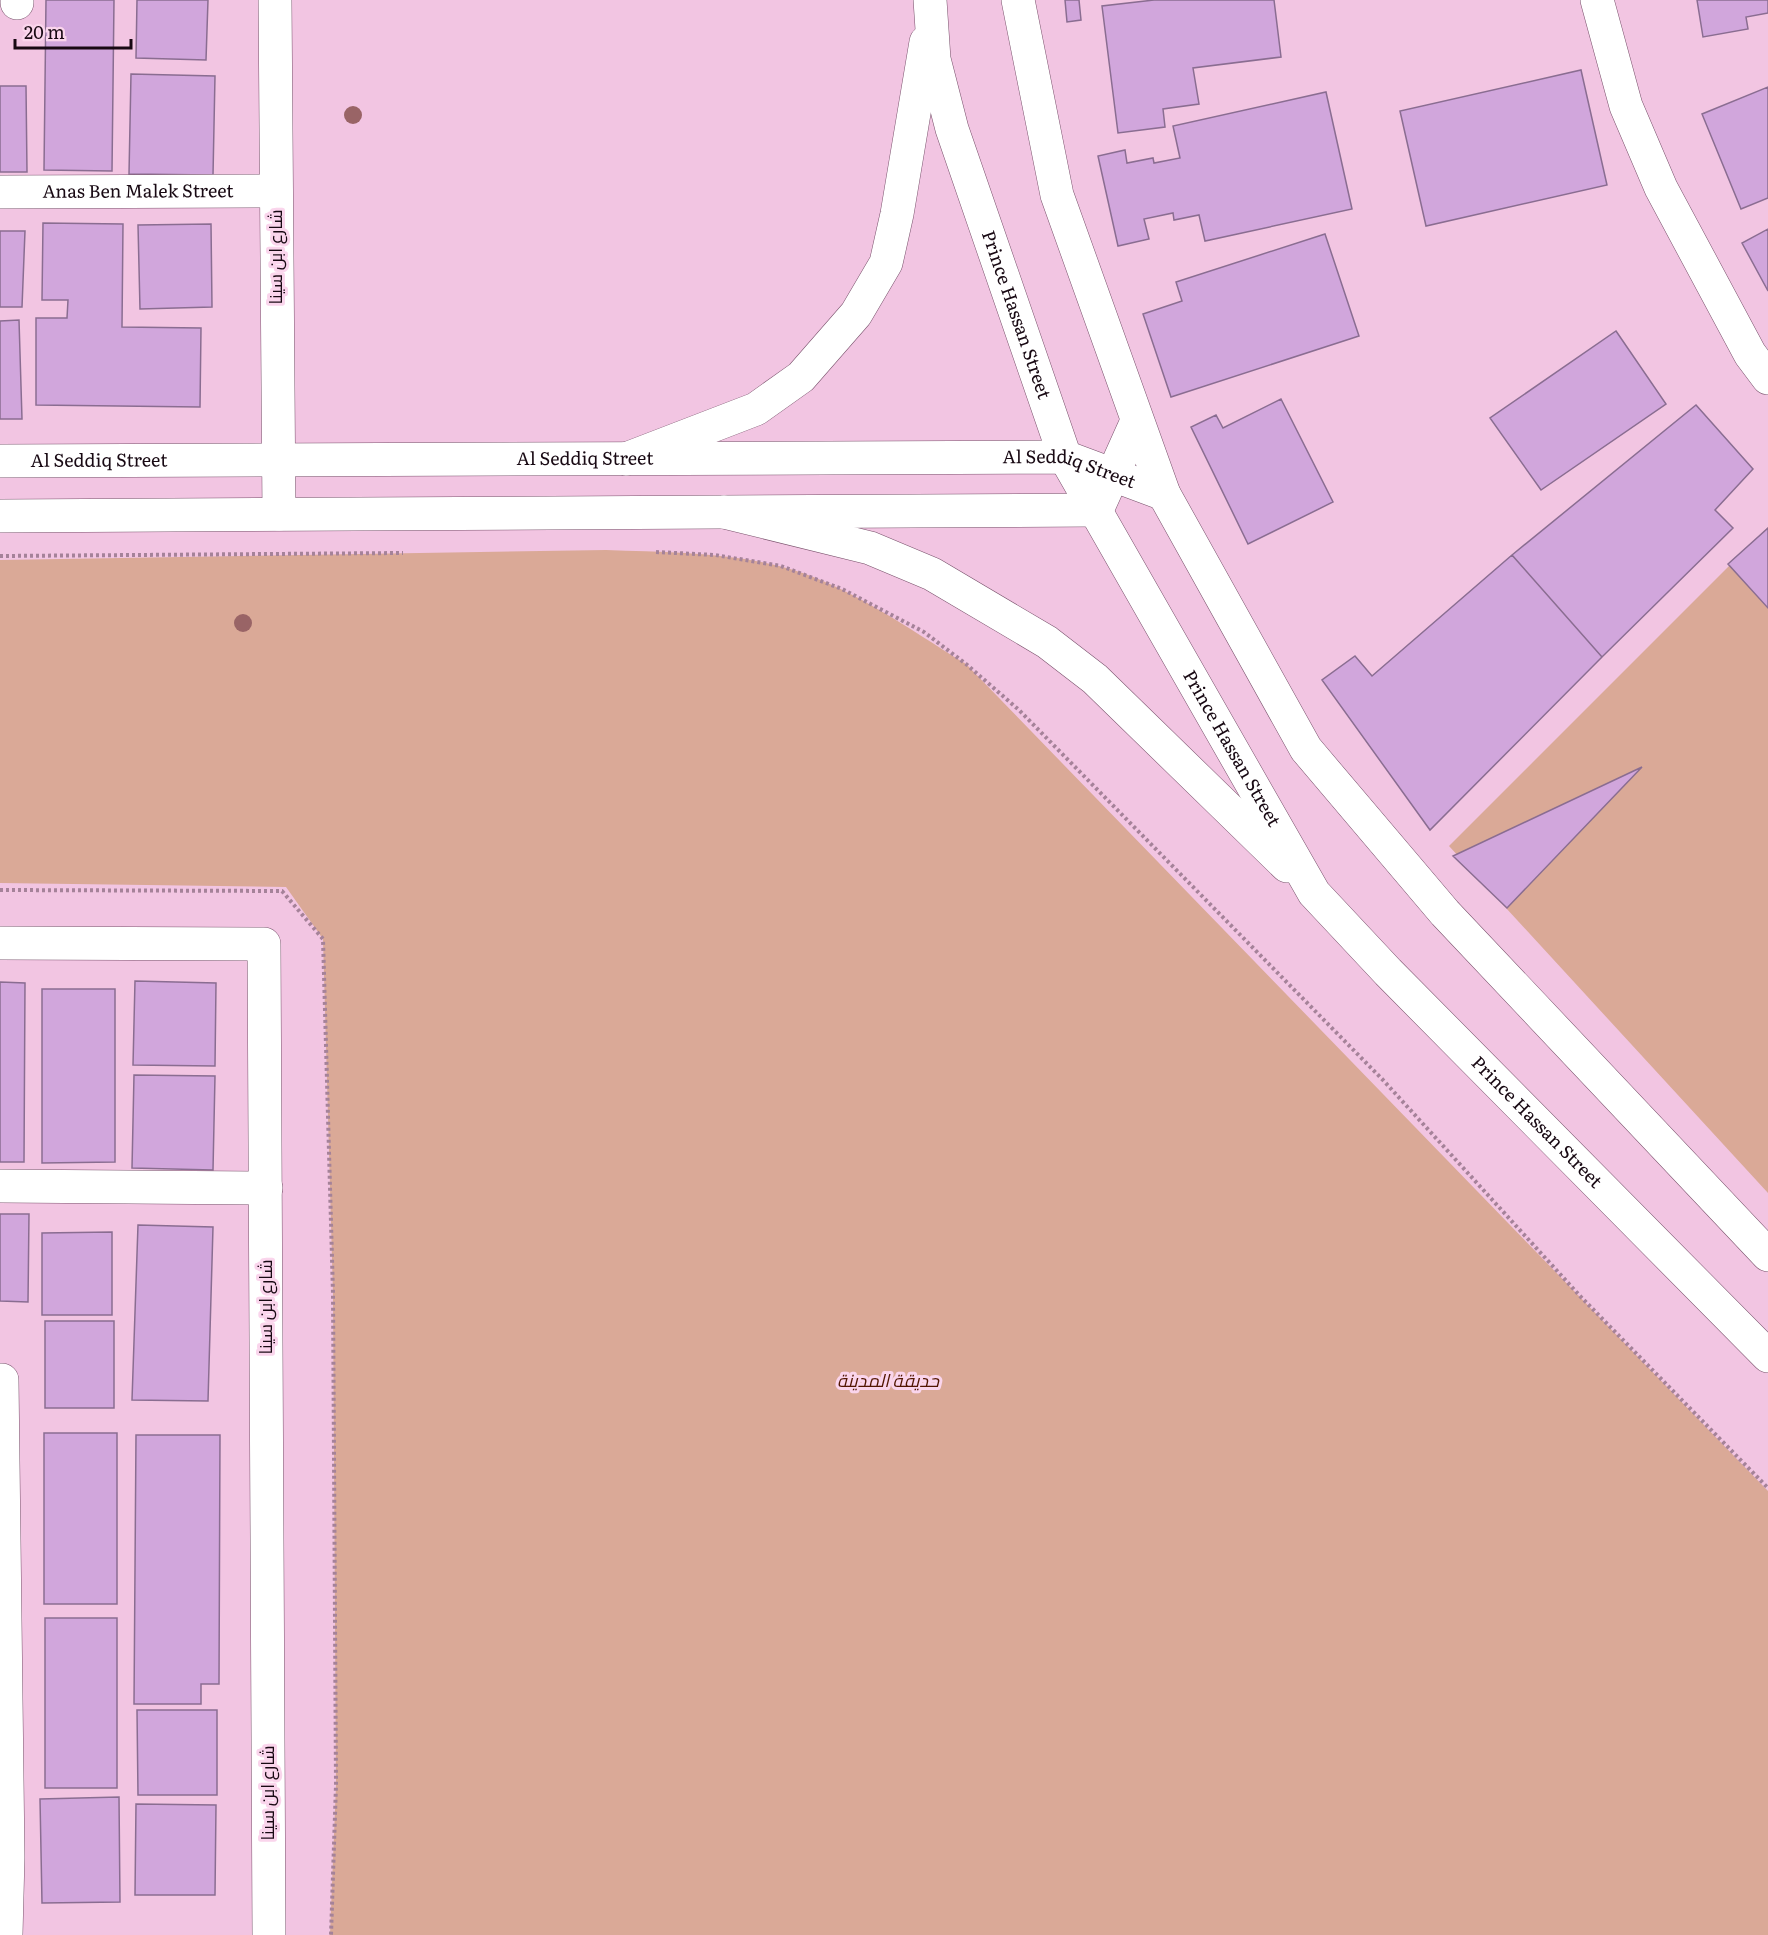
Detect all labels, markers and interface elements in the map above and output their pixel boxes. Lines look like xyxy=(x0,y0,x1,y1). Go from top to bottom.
scale bar xyxy=(15,12,130,50)
text: 20 m xyxy=(24,18,65,45)
street label: Anas Ben Malek Street xyxy=(42,176,234,204)
street label: شارع ابن سينا xyxy=(261,209,288,305)
street label: Prince Hassan Street xyxy=(976,227,1059,403)
street label: Al Seddiq Street xyxy=(1003,442,1141,495)
street label: Al Seddiq Street xyxy=(517,444,654,471)
street label: Al Seddiq Street xyxy=(31,445,168,473)
street label: Prince Hassan Street xyxy=(1177,664,1289,832)
street label: Prince Hassan Street xyxy=(1466,1049,1610,1194)
street label: شارع ابن سينا xyxy=(251,1259,278,1355)
park label: حديقة المدينة xyxy=(837,1366,940,1393)
street label: شارع ابن سينا xyxy=(253,1745,280,1841)

